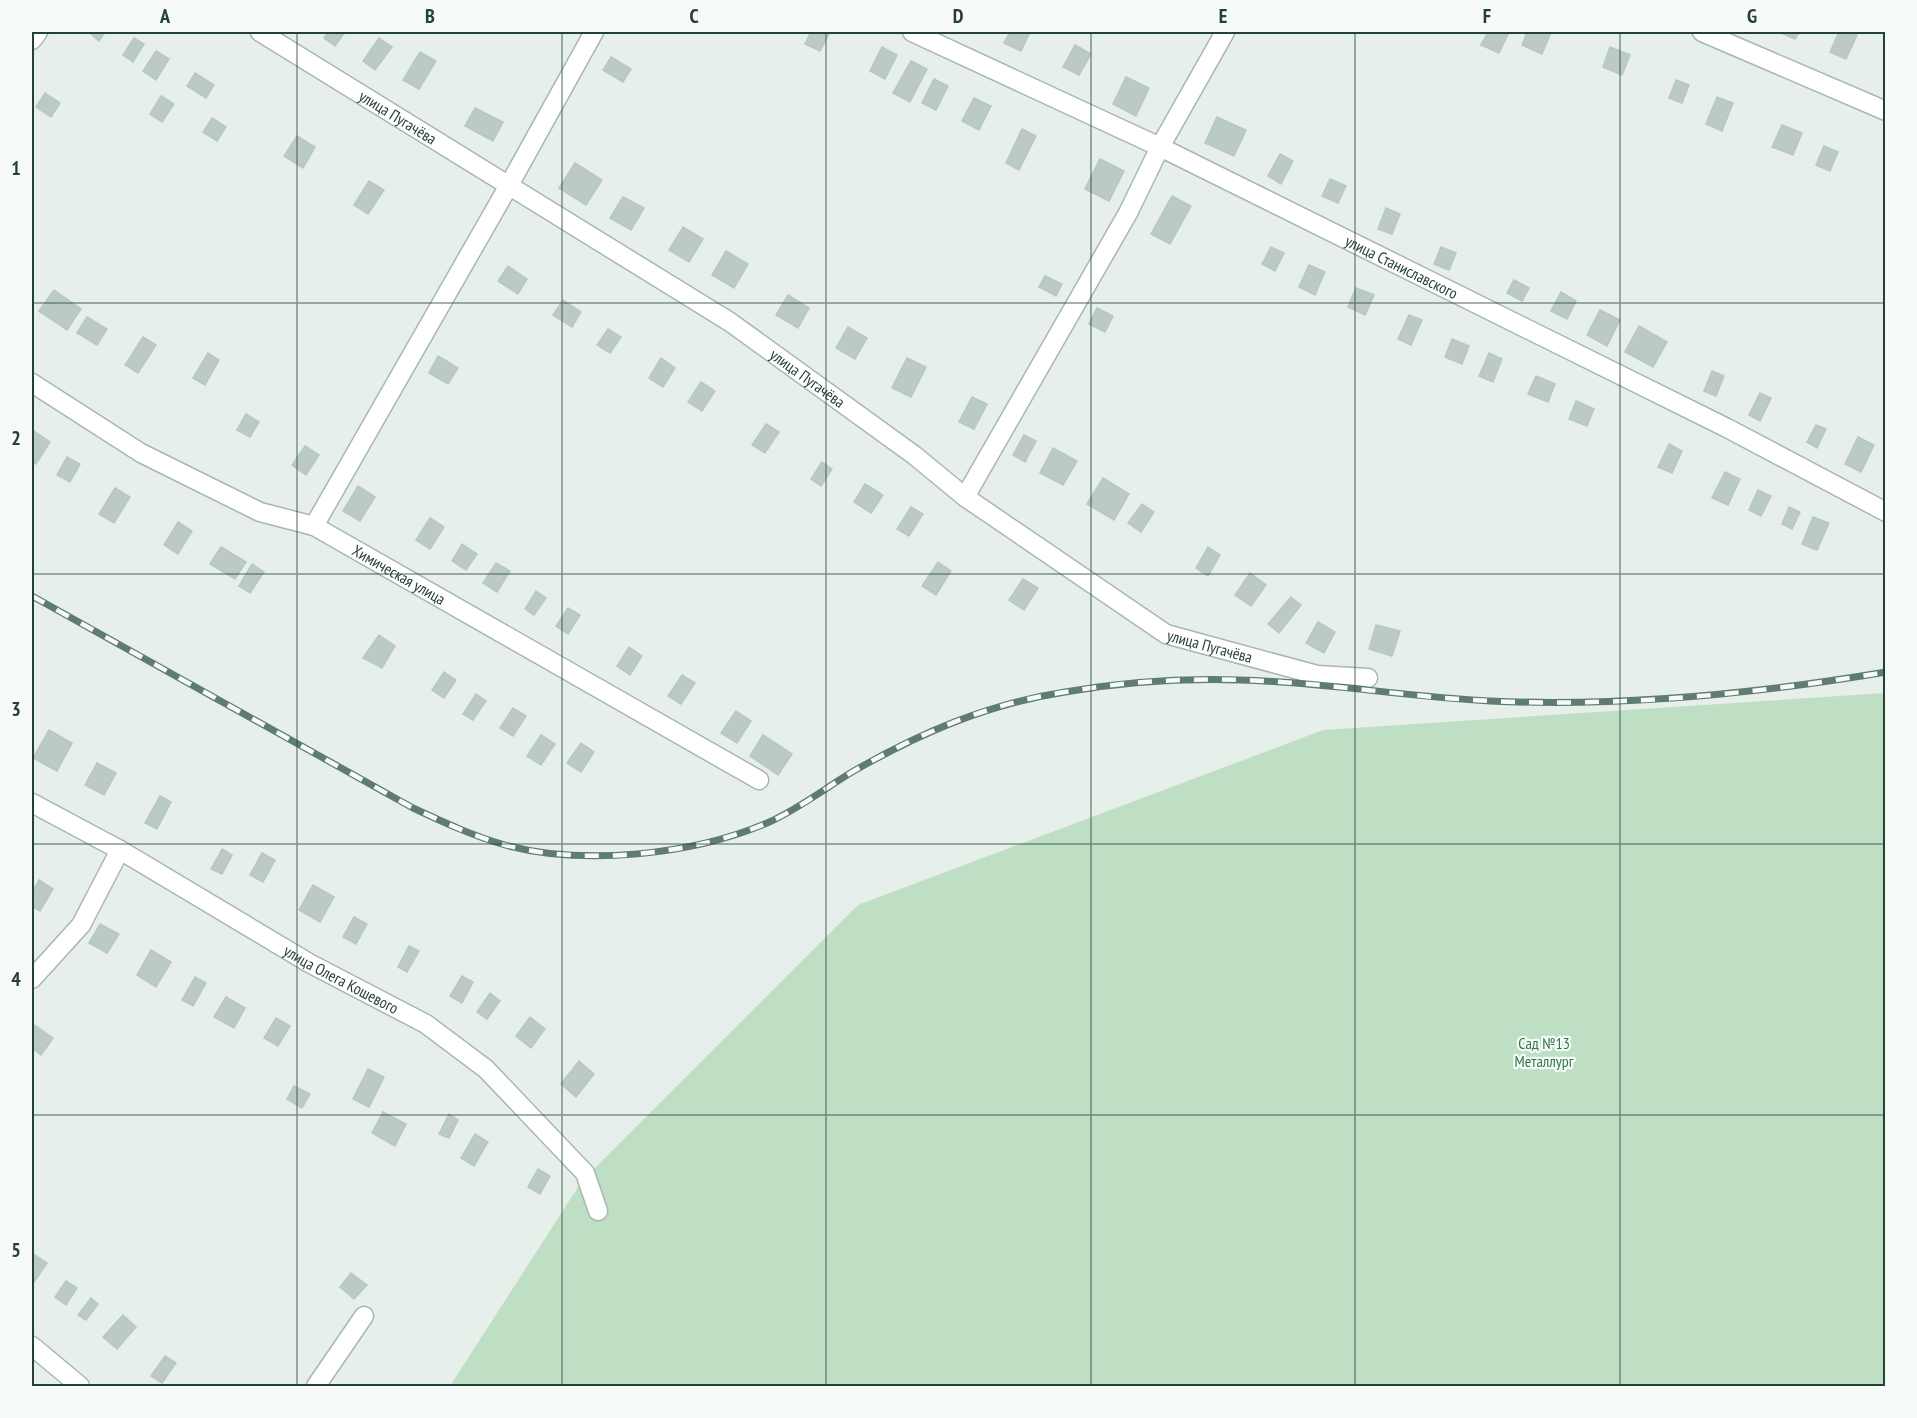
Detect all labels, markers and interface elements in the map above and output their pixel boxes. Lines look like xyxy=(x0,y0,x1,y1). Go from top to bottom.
text: A xyxy=(159,3,171,29)
text: B xyxy=(425,3,435,29)
text: C xyxy=(689,3,699,29)
text: D xyxy=(953,3,964,29)
text: E xyxy=(1219,3,1227,29)
text: F xyxy=(1483,3,1491,29)
text: G xyxy=(1747,3,1757,29)
street label: улица Пугачёва xyxy=(355,86,440,149)
text: 1 xyxy=(11,155,21,181)
street label: улица Станиславского xyxy=(1342,230,1461,303)
street label: улица Пугачёва xyxy=(766,344,849,412)
text: 2 xyxy=(11,425,21,451)
street label: Химическая улица xyxy=(349,540,449,609)
street label: улица Пугачёва xyxy=(1165,625,1255,667)
text: 3 xyxy=(11,696,21,722)
street label: улица Олега Кошевого xyxy=(280,940,402,1018)
text: 4 xyxy=(11,966,21,992)
park label: Сад №13 Металлург xyxy=(1514,1033,1574,1071)
text: 5 xyxy=(11,1237,21,1263)

